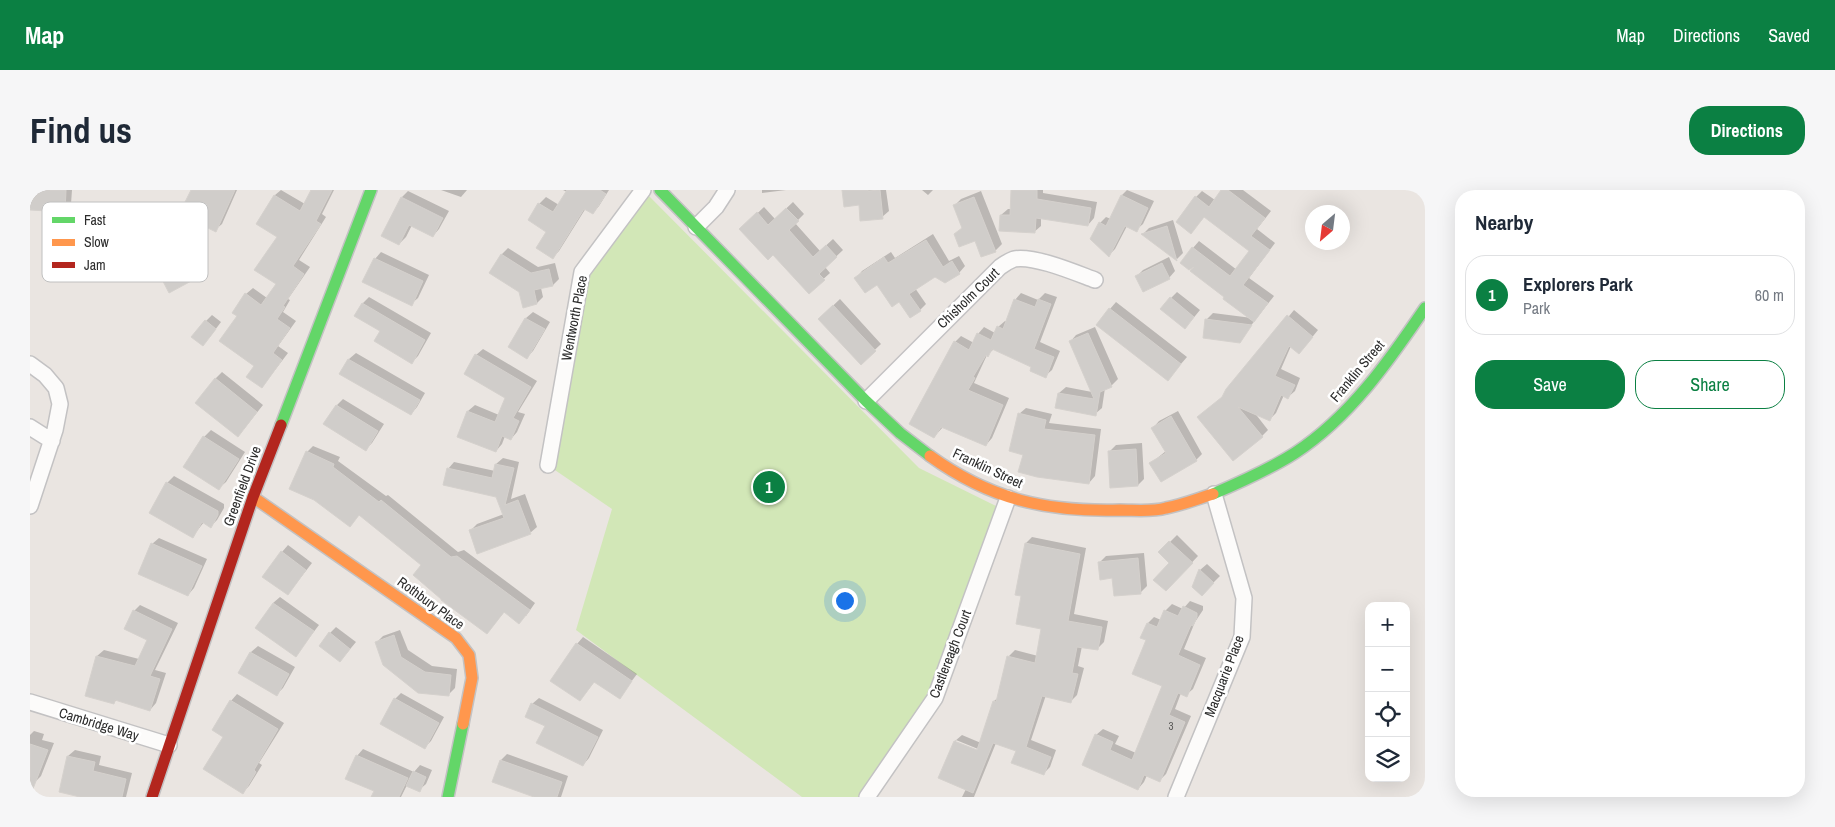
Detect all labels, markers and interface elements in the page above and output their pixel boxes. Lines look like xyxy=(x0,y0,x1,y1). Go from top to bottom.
text: Map xyxy=(25,19,64,51)
text: Map xyxy=(1616,23,1645,48)
text: Directions xyxy=(1673,23,1740,48)
text: Saved xyxy=(1768,23,1810,48)
button: Directions xyxy=(1689,106,1805,155)
text: Find us xyxy=(30,107,132,154)
legend xyxy=(42,202,208,282)
north arrow xyxy=(1305,205,1350,250)
text: Nearby xyxy=(1475,208,1533,237)
text: Fast xyxy=(84,211,106,229)
text: Slow xyxy=(84,233,110,251)
text: Jam xyxy=(84,256,106,274)
street label: Chisholm Court xyxy=(933,264,1003,332)
text: Explorers Park xyxy=(1523,271,1633,297)
street label: Wentworth Place xyxy=(557,274,591,362)
text: 1 xyxy=(1488,284,1496,306)
text: 60 m xyxy=(1755,284,1784,306)
text: Park xyxy=(1523,297,1550,319)
street label: Franklin Street xyxy=(1326,336,1388,406)
button: Save xyxy=(1475,360,1625,409)
button: Share xyxy=(1635,360,1785,409)
street label: Greenfield Drive xyxy=(219,443,265,529)
street label: Franklin Street xyxy=(950,444,1026,492)
pin: 1 xyxy=(753,468,785,506)
street label: Rothbury Place xyxy=(394,573,468,633)
your location xyxy=(832,588,858,614)
map controls xyxy=(1365,602,1410,782)
button: + xyxy=(1365,602,1410,647)
street label: Castlereagh Court xyxy=(925,607,975,701)
street label: Macquarie Place xyxy=(1200,633,1248,719)
button: − xyxy=(1365,647,1410,692)
button: locate xyxy=(1365,692,1410,737)
street label: Cambridge Way xyxy=(57,703,141,745)
house number: 3 xyxy=(1168,719,1174,733)
button: layers xyxy=(1365,737,1410,782)

